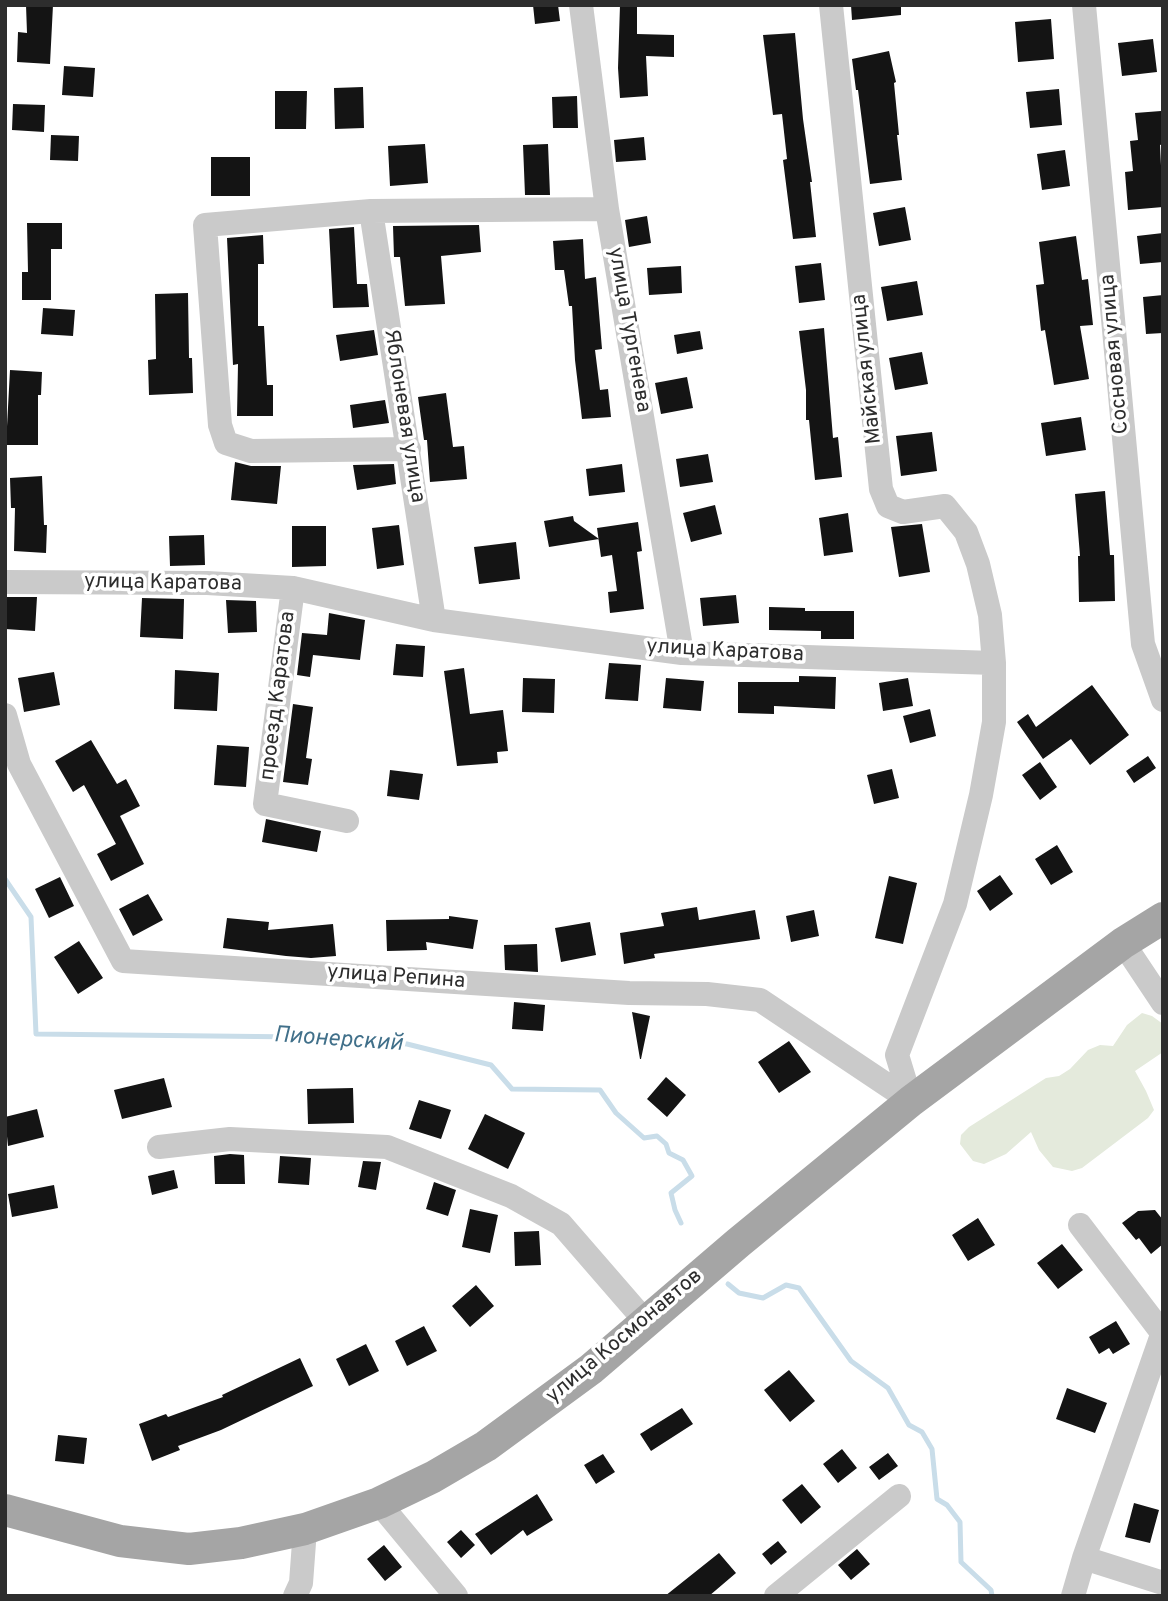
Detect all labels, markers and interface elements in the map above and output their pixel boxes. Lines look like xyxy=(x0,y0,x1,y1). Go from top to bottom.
street label: улица Тургенева xyxy=(601,246,655,414)
street label: Сосновая улица xyxy=(1096,273,1136,435)
street label: Майская улица xyxy=(848,293,888,445)
street label: Яблоневая улица xyxy=(377,327,429,505)
street label: улица Каратова xyxy=(84,570,242,598)
street label: проезд Каратова xyxy=(256,610,302,782)
street label: улица Каратова xyxy=(646,635,804,669)
street label: улица Репина xyxy=(326,961,466,995)
water label: Пионерский xyxy=(273,1023,403,1059)
street label: улица Космонавтов xyxy=(542,1264,708,1410)

